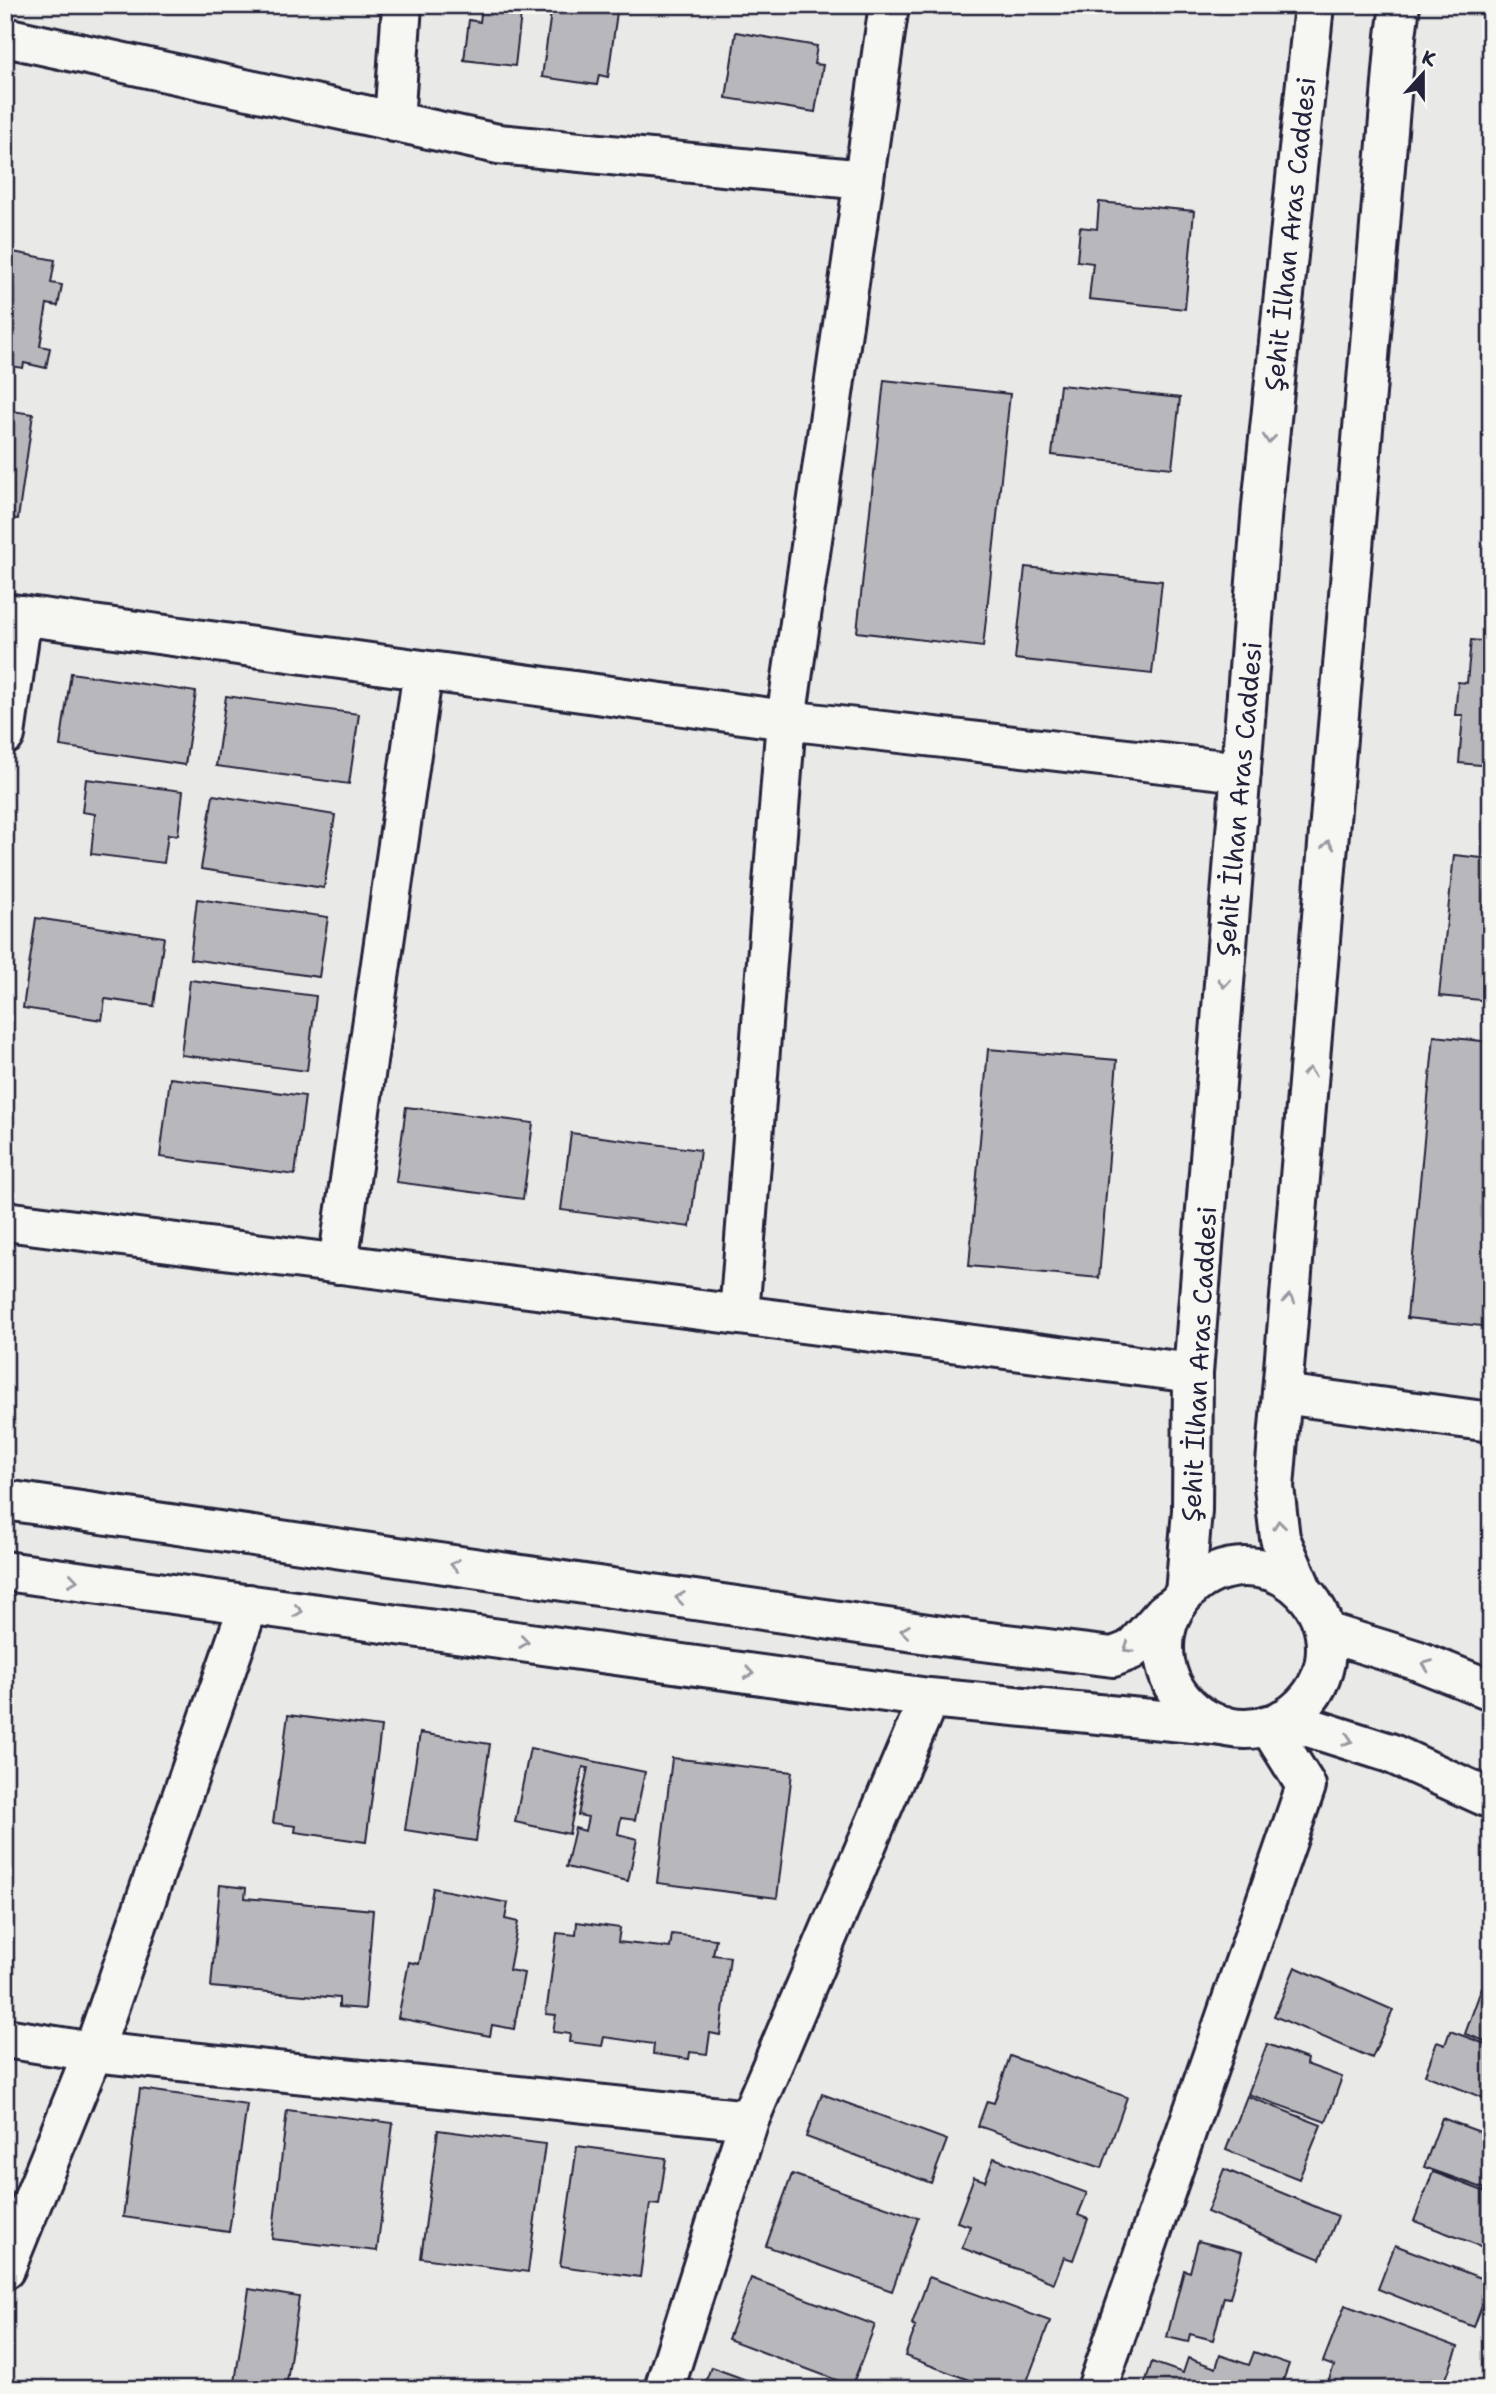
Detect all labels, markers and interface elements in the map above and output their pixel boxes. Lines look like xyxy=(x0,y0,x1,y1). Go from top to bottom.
north arrow xyxy=(1388,38,1458,108)
text: K xyxy=(1418,45,1439,73)
street label: Şehit İlhan Aras Caddesi xyxy=(1256,75,1323,393)
one-way arrow xyxy=(1262,433,1277,444)
street label: Şehit İlhan Aras Caddesi xyxy=(1207,640,1270,958)
one-way arrow xyxy=(1320,840,1335,851)
one-way arrow xyxy=(1217,978,1232,989)
one-way arrow xyxy=(1301,1066,1316,1077)
street label: Şehit İlhan Aras Caddesi xyxy=(1173,1205,1224,1523)
one-way arrow xyxy=(1281,1293,1296,1304)
one-way arrow xyxy=(1271,1519,1286,1531)
one-way arrow xyxy=(449,1558,461,1573)
one-way arrow xyxy=(67,1573,79,1588)
one-way arrow xyxy=(674,1591,686,1606)
one-way arrow xyxy=(292,1603,304,1618)
one-way arrow xyxy=(899,1624,911,1639)
one-way arrow xyxy=(518,1634,530,1649)
one-way arrow xyxy=(1123,1640,1136,1653)
one-way arrow xyxy=(1422,1659,1435,1673)
one-way arrow xyxy=(743,1665,755,1680)
one-way arrow xyxy=(1341,1732,1354,1746)

